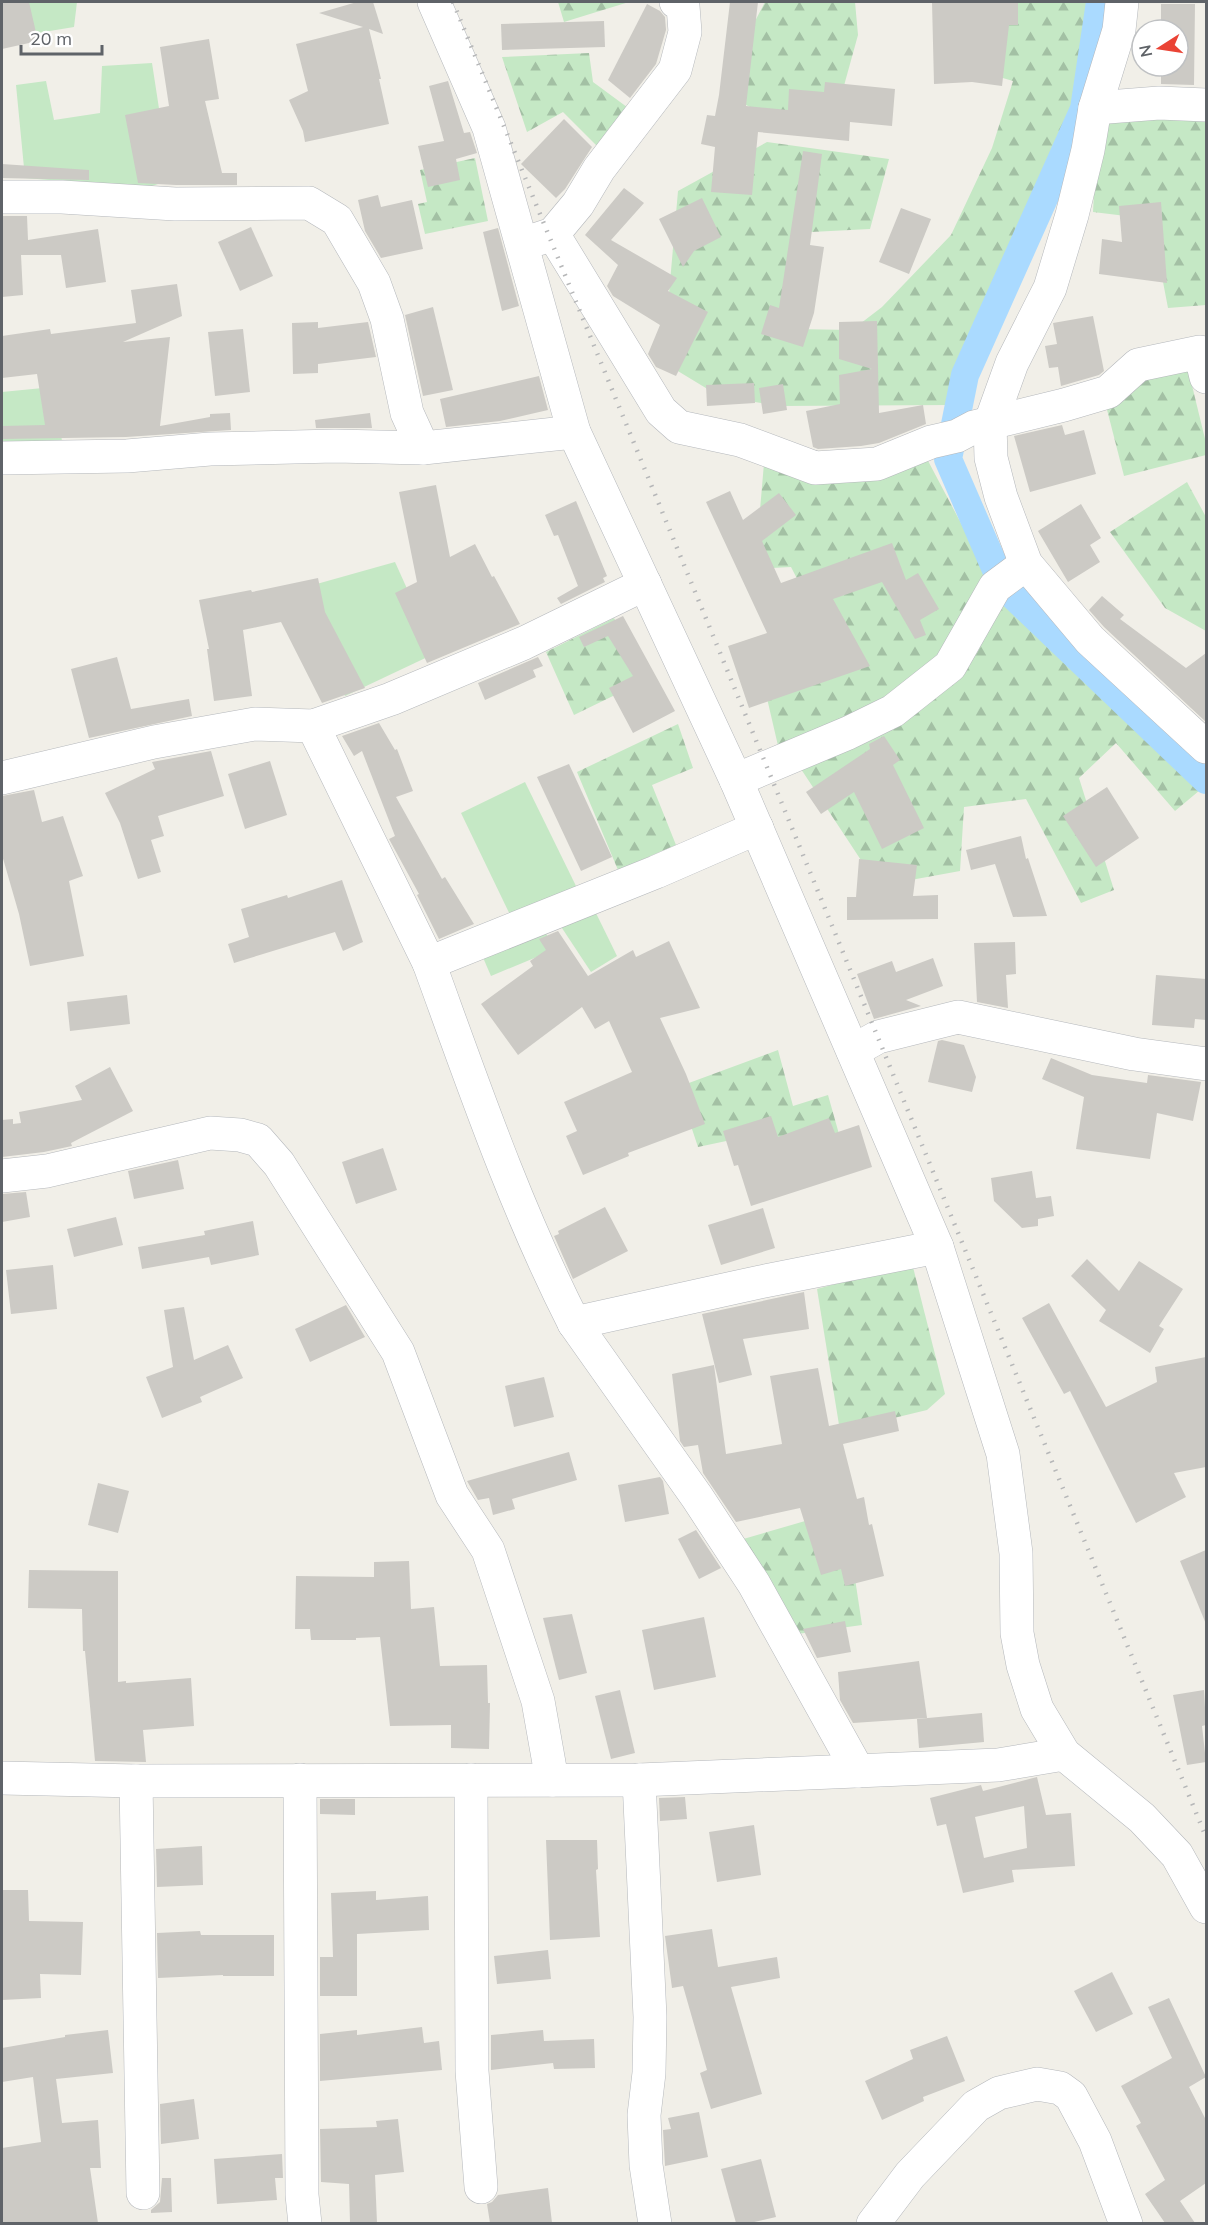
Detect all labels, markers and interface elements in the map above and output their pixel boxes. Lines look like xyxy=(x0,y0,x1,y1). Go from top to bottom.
scale bar xyxy=(21,18,102,56)
north arrow xyxy=(1130,18,1190,78)
text: 20 m xyxy=(30,27,72,50)
text: N xyxy=(1134,43,1156,59)

